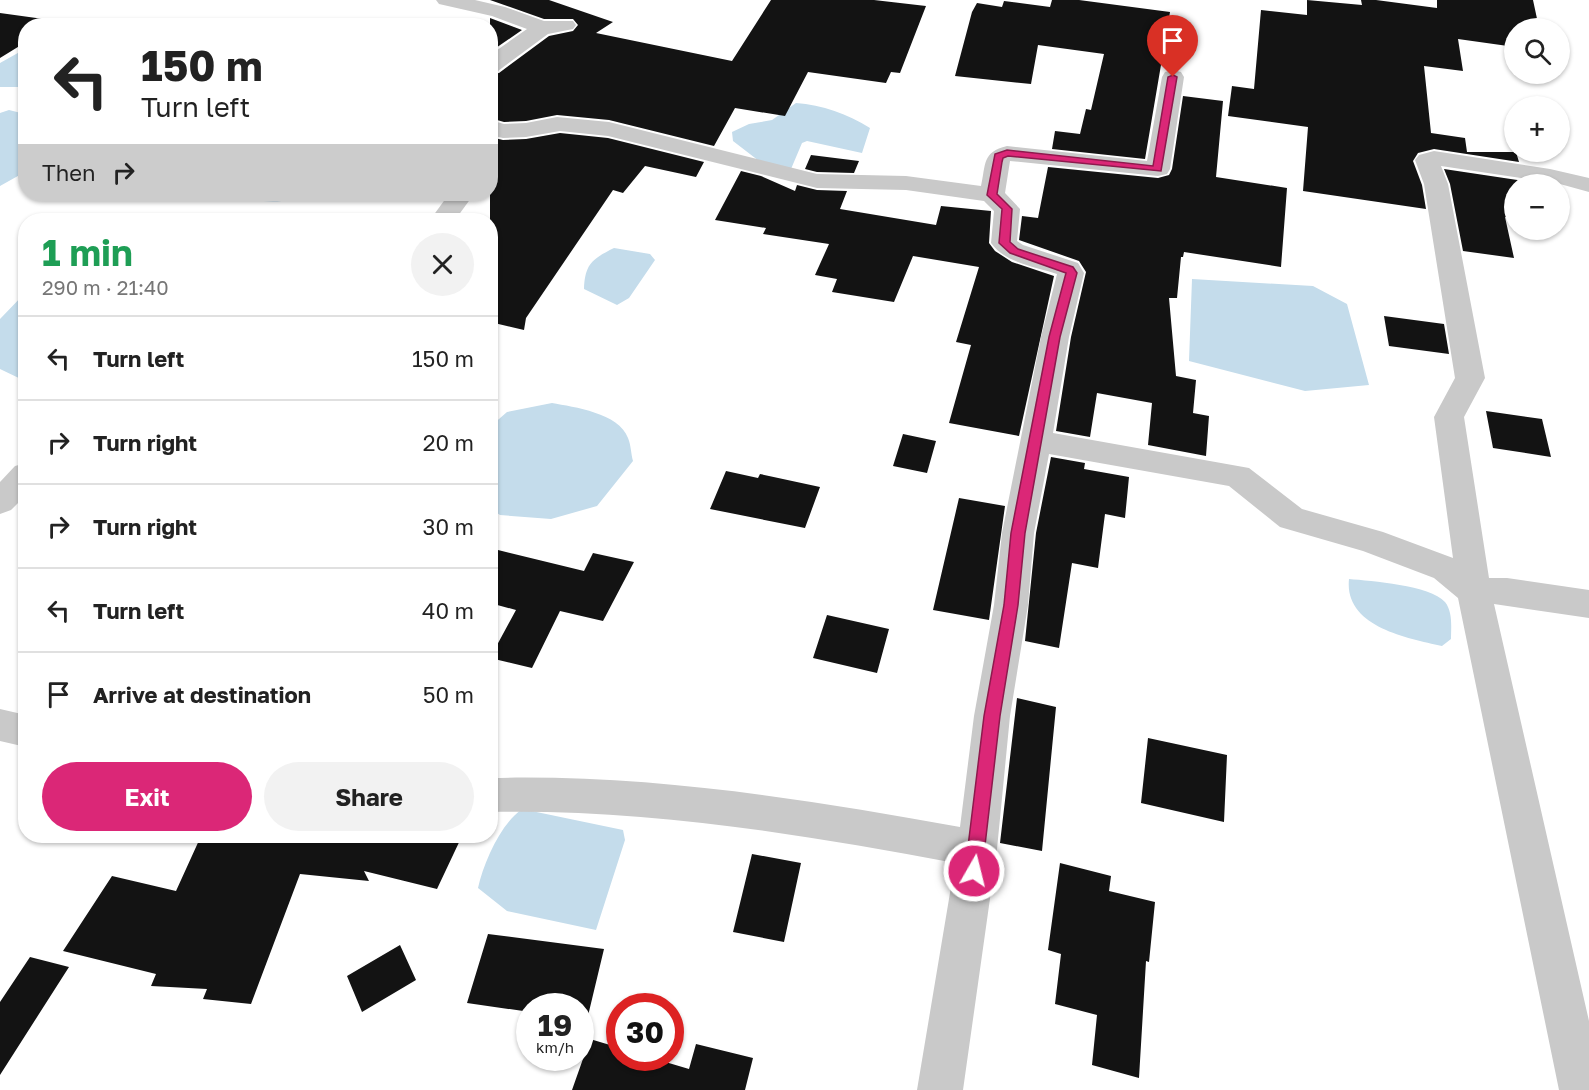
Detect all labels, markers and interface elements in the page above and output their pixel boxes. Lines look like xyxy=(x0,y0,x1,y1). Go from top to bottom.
pin xyxy=(1147,15,1198,77)
map controls xyxy=(1504,18,1570,240)
button: search xyxy=(1504,18,1570,84)
icon: arrive xyxy=(1156,24,1189,57)
text: 150 m xyxy=(141,40,263,90)
icon: left xyxy=(42,42,120,120)
text: Turn left xyxy=(141,91,250,123)
button: + xyxy=(1504,96,1570,162)
icon: right xyxy=(107,156,140,189)
text: Then xyxy=(42,159,95,186)
button: − xyxy=(1504,174,1570,240)
text: 1 min xyxy=(42,231,133,274)
button: close xyxy=(411,233,474,296)
text: 290 m · 21:40 xyxy=(42,275,169,299)
icon: left xyxy=(42,342,75,375)
text: Turn left xyxy=(93,345,184,372)
text: 150 m xyxy=(412,345,474,372)
icon: right xyxy=(42,426,75,459)
text: Turn right xyxy=(93,429,197,456)
text: 20 m xyxy=(423,429,474,456)
icon: right xyxy=(42,510,75,543)
text: Turn right xyxy=(93,513,197,540)
text: 30 m xyxy=(423,513,474,540)
icon: left xyxy=(42,594,75,627)
text: Turn left xyxy=(93,597,184,624)
text: 40 m xyxy=(422,597,474,624)
icon: arrive xyxy=(42,678,75,711)
text: Arrive at destination xyxy=(93,681,311,708)
text: 50 m xyxy=(423,681,474,708)
button: Exit xyxy=(42,762,252,831)
button: Share xyxy=(264,762,474,831)
position arrow xyxy=(942,839,1006,903)
speed limit sign: 30 xyxy=(606,993,684,1071)
text: 19 xyxy=(538,1007,572,1043)
text: km/h xyxy=(536,1038,574,1056)

